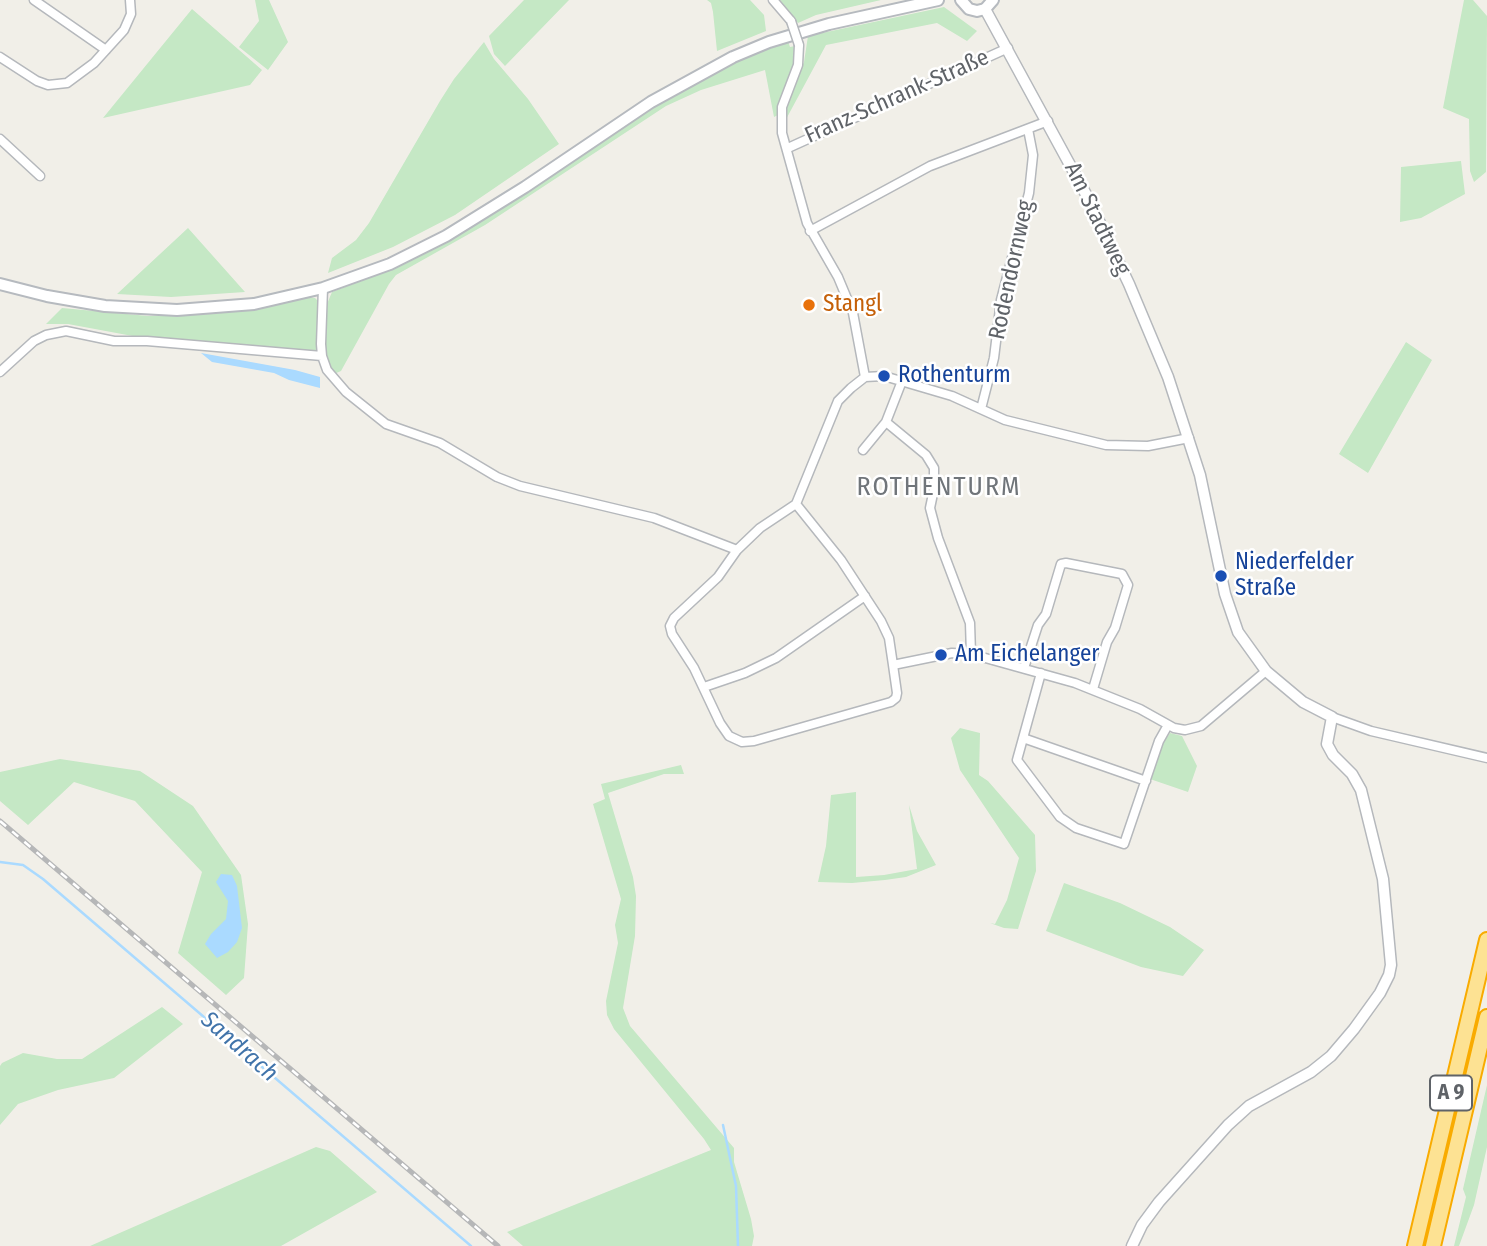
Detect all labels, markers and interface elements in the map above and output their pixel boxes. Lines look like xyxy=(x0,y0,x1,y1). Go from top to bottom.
street label: Franz-Schrank-Straße xyxy=(801,44,993,150)
street label: Am Stadtweg xyxy=(1058,158,1136,280)
street label: Rodendornweg xyxy=(984,198,1040,342)
place label: Stangl xyxy=(823,291,882,319)
marker: Stangl xyxy=(801,297,817,313)
place label: Rothenturm xyxy=(898,362,1011,390)
marker: Rothenturm xyxy=(876,368,892,384)
district label: ROTHENTURM xyxy=(858,472,1020,504)
place label: Niederfelder Straße xyxy=(1235,549,1354,603)
marker: Niederfelder Straße xyxy=(1213,568,1229,584)
place label: Am Eichelanger xyxy=(955,641,1099,669)
marker: Am Eichelanger xyxy=(933,647,949,663)
water label: Sandrach xyxy=(195,1006,283,1088)
road number: A 9 xyxy=(1430,1076,1472,1110)

